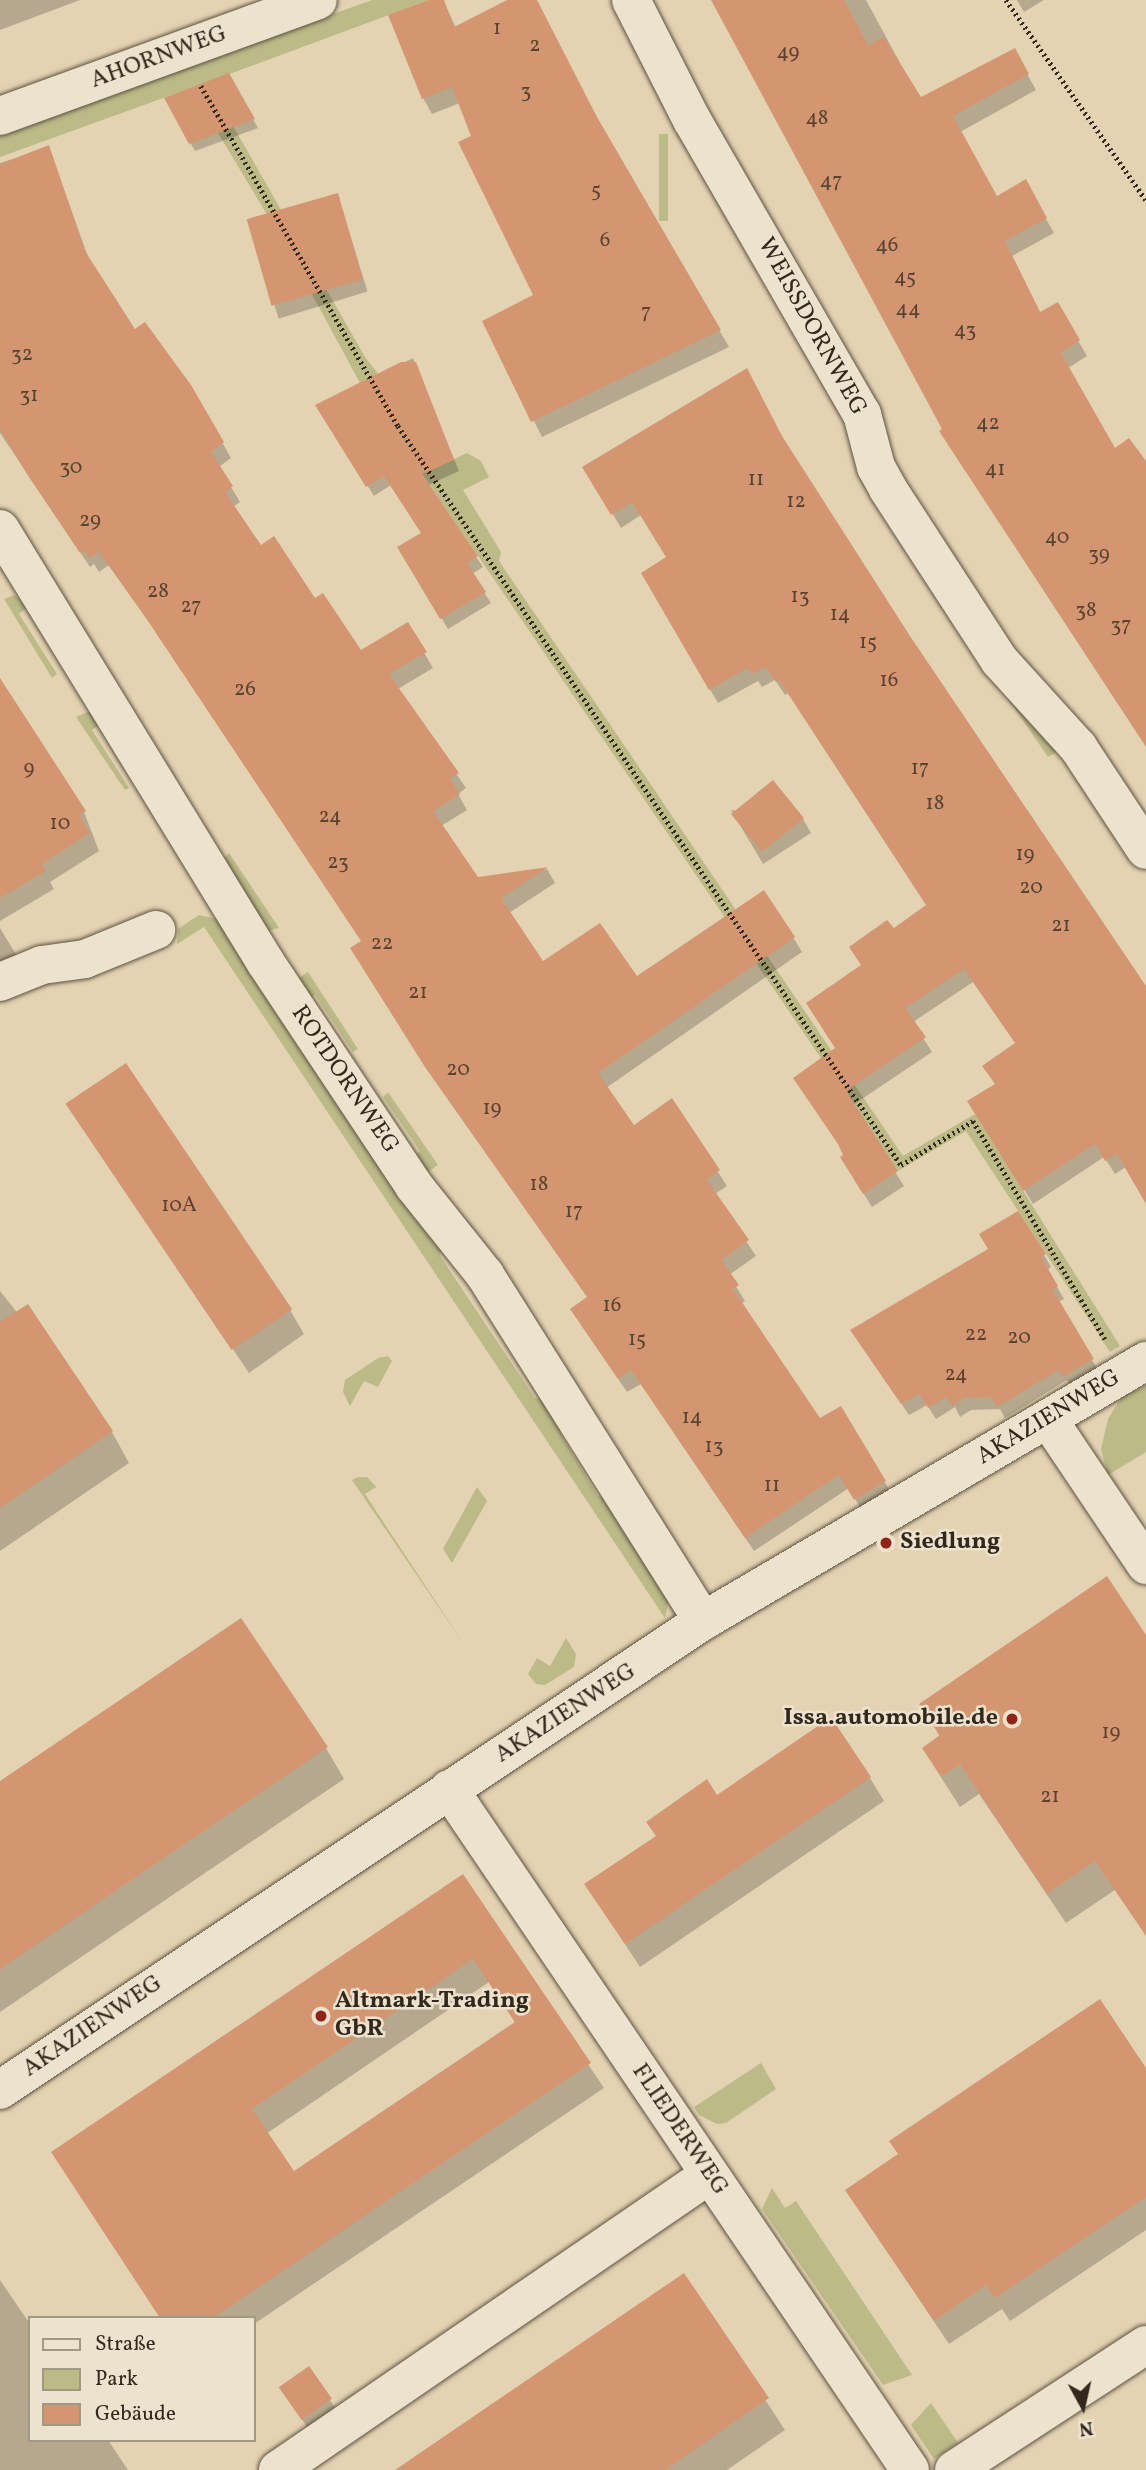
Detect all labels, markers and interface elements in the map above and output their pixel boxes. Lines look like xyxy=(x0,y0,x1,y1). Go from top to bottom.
house number: 1 xyxy=(493,16,501,42)
street label: AHORNWEG xyxy=(87,20,231,96)
house number: 2 xyxy=(529,33,541,59)
house number: 49 xyxy=(777,40,799,66)
house number: 3 xyxy=(521,79,531,105)
house number: 48 xyxy=(806,106,828,132)
house number: 47 xyxy=(820,169,842,195)
house number: 5 xyxy=(591,178,601,204)
house number: 6 xyxy=(600,228,610,254)
street label: WEISSDORNWEG xyxy=(750,233,872,421)
house number: 46 xyxy=(876,233,898,259)
house number: 45 xyxy=(894,265,916,291)
house number: 44 xyxy=(895,297,921,323)
house number: 7 xyxy=(641,300,651,326)
house number: 43 xyxy=(954,318,976,344)
house number: 32 xyxy=(11,342,33,368)
house number: 31 xyxy=(20,383,38,409)
house number: 42 xyxy=(976,411,1000,437)
house number: 30 xyxy=(60,455,82,481)
house number: 41 xyxy=(985,457,1005,483)
house number: 11 xyxy=(748,467,764,493)
house number: 12 xyxy=(786,489,806,515)
house number: 29 xyxy=(79,508,101,534)
house number: 40 xyxy=(1045,525,1069,551)
house number: 39 xyxy=(1088,542,1110,568)
house number: 28 xyxy=(147,579,169,605)
house number: 13 xyxy=(791,584,809,610)
house number: 27 xyxy=(181,594,201,620)
house number: 38 xyxy=(1075,598,1097,624)
house number: 14 xyxy=(830,602,850,628)
house number: 37 xyxy=(1111,613,1131,639)
house number: 15 xyxy=(859,630,877,656)
house number: 16 xyxy=(880,668,898,694)
house number: 26 xyxy=(234,677,256,703)
house number: 9 xyxy=(24,756,34,782)
house number: 17 xyxy=(911,756,929,782)
house number: 18 xyxy=(926,791,944,817)
house number: 24 xyxy=(318,804,342,830)
house number: 10 xyxy=(50,811,70,837)
house number: 19 xyxy=(1015,842,1035,868)
house number: 23 xyxy=(327,850,349,876)
house number: 20 xyxy=(1019,875,1043,901)
house number: 21 xyxy=(1051,913,1071,939)
house number: 22 xyxy=(371,931,393,957)
house number: 21 xyxy=(408,980,428,1006)
street label: ROTDORNWEG xyxy=(284,1000,404,1160)
house number: 20 xyxy=(446,1057,470,1083)
house number: 19 xyxy=(482,1096,502,1122)
house number: 18 xyxy=(530,1172,548,1198)
house number: 10A xyxy=(161,1193,197,1219)
house number: 17 xyxy=(565,1199,583,1225)
house number: 16 xyxy=(603,1293,621,1319)
house number: 22 xyxy=(965,1322,987,1348)
house number: 20 xyxy=(1007,1325,1031,1351)
house number: 15 xyxy=(628,1327,646,1353)
house number: 24 xyxy=(944,1362,968,1388)
street label: AKAZIENWEG xyxy=(972,1364,1126,1472)
house number: 14 xyxy=(682,1405,702,1431)
house number: 13 xyxy=(705,1434,723,1460)
house number: 11 xyxy=(764,1473,780,1499)
place label: Siedlung xyxy=(900,1529,1000,1557)
marker: Siedlung xyxy=(878,1535,894,1551)
street label: AKAZIENWEG xyxy=(490,1658,642,1770)
place label: Issa.automobile.de xyxy=(784,1705,998,1733)
marker: Issa.automobile.de xyxy=(1004,1711,1020,1727)
house number: 19 xyxy=(1101,1720,1121,1746)
house number: 21 xyxy=(1040,1784,1060,1810)
street label: AKAZIENWEG xyxy=(18,1970,168,2084)
place label: Altmark-Trading GbR xyxy=(335,1988,529,2044)
marker: Altmark-Trading GbR xyxy=(313,2008,329,2024)
street label: FLIEDERWEG xyxy=(624,2059,734,2201)
legend xyxy=(28,2316,256,2442)
text: Straße xyxy=(95,2330,156,2359)
text: Park xyxy=(95,2365,138,2394)
north arrow xyxy=(1048,2372,1118,2442)
text: Gebäude xyxy=(95,2400,176,2429)
text: N xyxy=(1077,2414,1095,2442)

